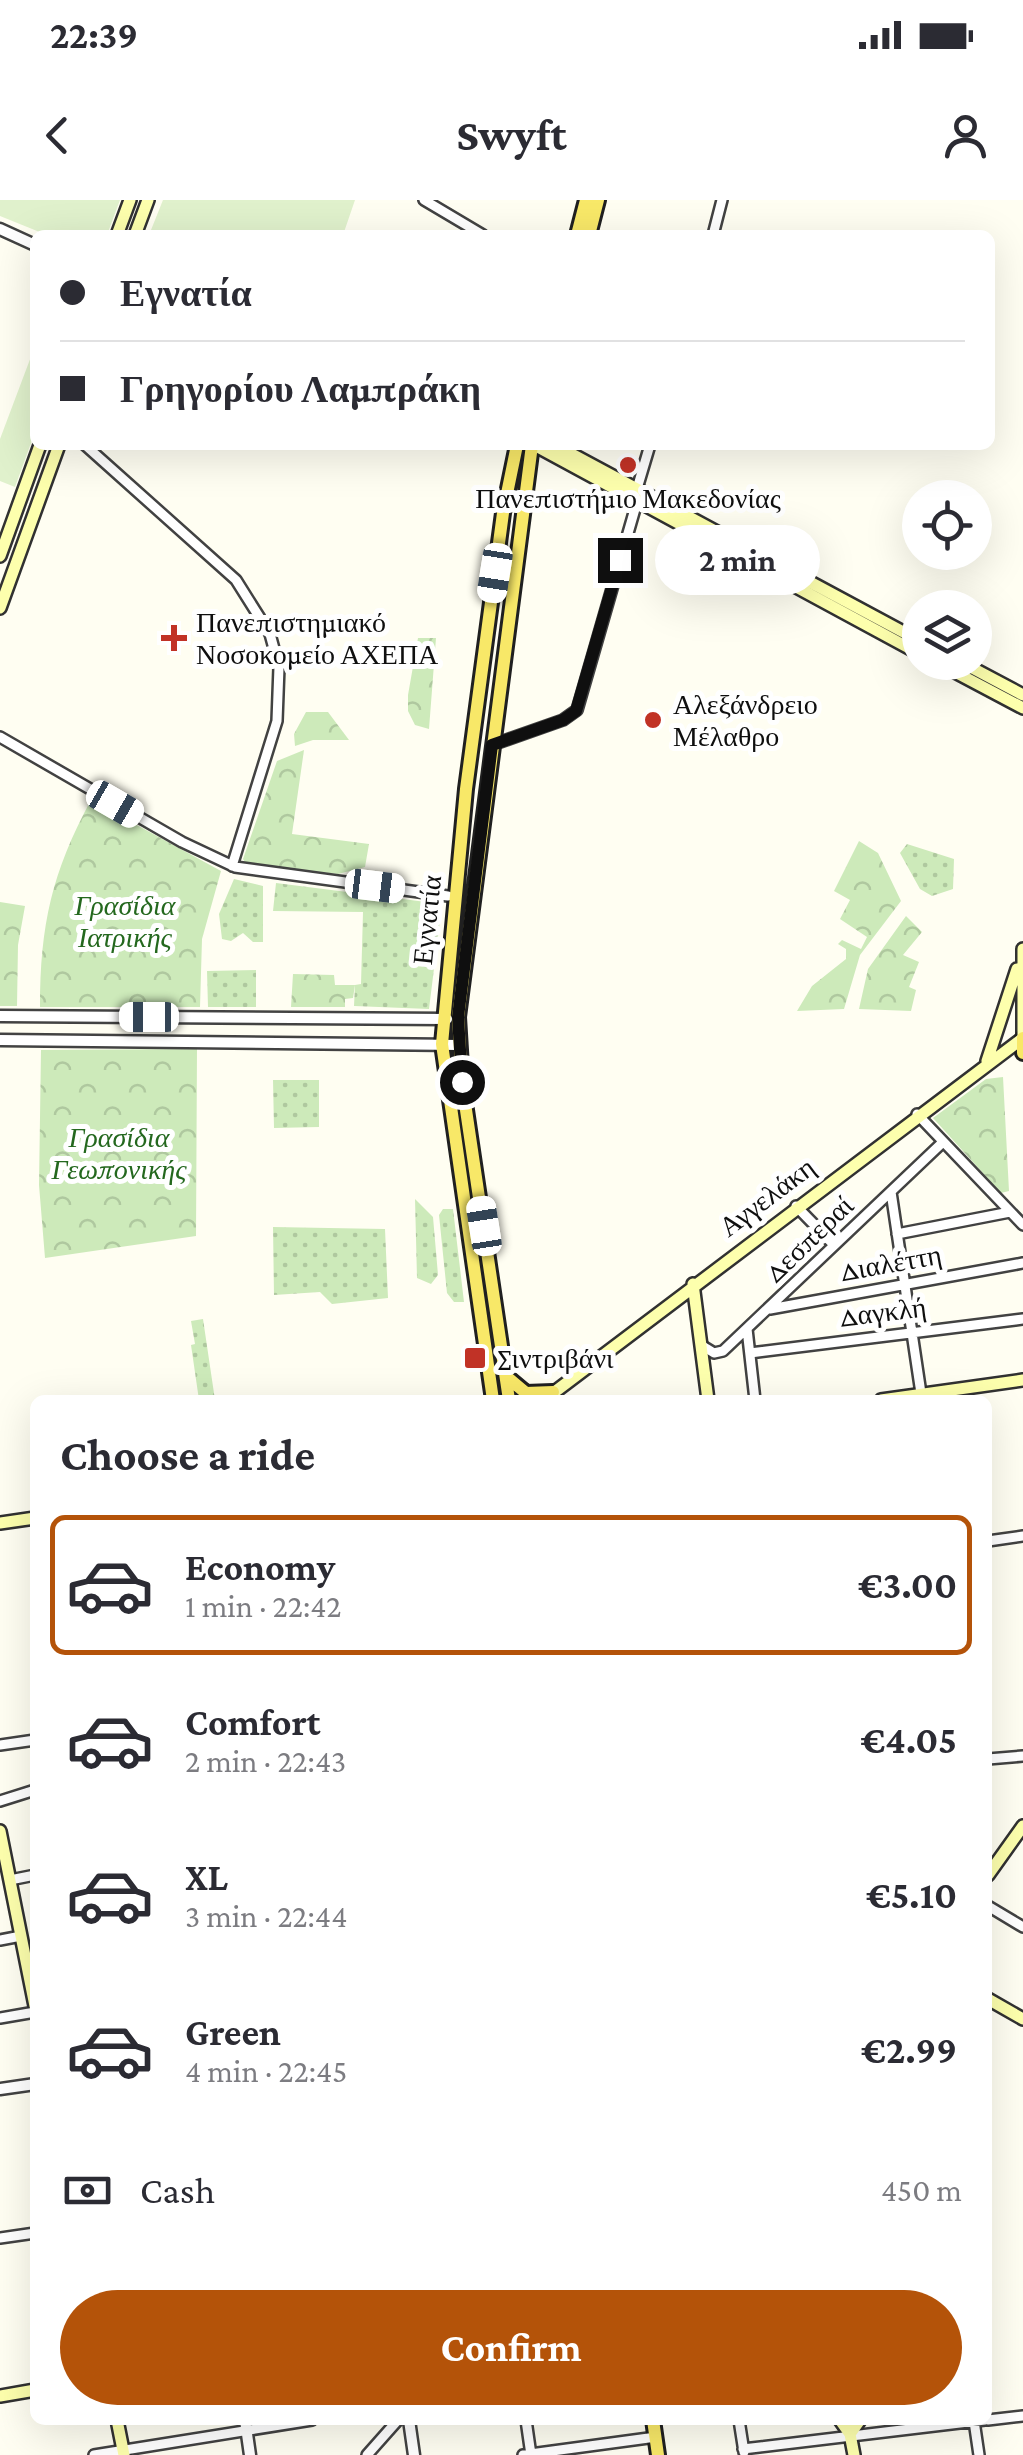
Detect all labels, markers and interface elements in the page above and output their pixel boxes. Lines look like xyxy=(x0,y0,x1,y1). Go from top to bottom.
text: 22:39 xyxy=(50,14,138,56)
icon: back xyxy=(30,108,85,163)
icon: person xyxy=(938,108,993,163)
text: Swyft xyxy=(456,110,567,160)
text: Εγνατία xyxy=(120,272,252,314)
text: Γρηγορίου Λαμπράκη xyxy=(120,368,481,410)
marker: Πανεπιστήμιο Μακεδονίας xyxy=(617,454,639,476)
map controls xyxy=(902,480,992,680)
button: locate xyxy=(902,480,992,570)
place label: Πανεπιστήμιο Μακεδονίας xyxy=(475,483,781,514)
callout: 2 min xyxy=(655,525,820,595)
route end xyxy=(598,538,643,583)
car xyxy=(475,541,515,605)
text: 2 min xyxy=(699,542,776,578)
button: layers xyxy=(902,590,992,680)
place label: Πανεπιστημιακό Νοσοκομείο ΑΧΕΠΑ xyxy=(196,607,439,670)
marker: Πανεπιστημιακό Νοσοκομείο ΑΧΕΠΑ xyxy=(161,625,187,651)
place label: Αλεξάνδρειο Μέλαθρο xyxy=(673,689,818,752)
marker: Αλεξάνδρειο Μέλαθρο xyxy=(642,709,664,731)
car xyxy=(82,776,148,832)
car xyxy=(343,867,407,905)
street label: Εγνατία xyxy=(407,873,447,967)
park label: Γρασίδια Ιατρικής xyxy=(73,890,177,953)
car xyxy=(119,1002,179,1032)
route start xyxy=(440,1060,485,1105)
park label: Γρασίδια Γεωπονικής xyxy=(50,1122,187,1185)
street label: Αγγελάκη xyxy=(713,1151,821,1243)
street label: Δεσπεραί xyxy=(759,1189,860,1288)
car xyxy=(464,1194,504,1258)
street label: Διαλέττη xyxy=(838,1239,944,1287)
street label: Δαγκλή xyxy=(838,1291,928,1333)
place label: Σιντριβάνι xyxy=(498,1343,614,1374)
marker: Σιντριβάνι xyxy=(462,1345,488,1371)
text: Choose a ride xyxy=(60,1430,315,1480)
icon: car xyxy=(65,1540,155,1630)
text: Economy xyxy=(185,1546,335,1588)
text: €3.00 xyxy=(858,1564,957,1606)
text: 1 min · 22:42 xyxy=(185,1588,342,1624)
icon: car xyxy=(65,1695,155,1785)
text: Comfort xyxy=(185,1701,321,1743)
text: €4.05 xyxy=(861,1719,957,1761)
text: 2 min · 22:43 xyxy=(185,1743,346,1779)
icon: car xyxy=(65,1850,155,1940)
text: XL xyxy=(185,1856,228,1898)
text: €5.10 xyxy=(866,1874,957,1916)
text: 3 min · 22:44 xyxy=(185,1898,348,1934)
icon: car xyxy=(65,2005,155,2095)
text: Green xyxy=(185,2011,281,2053)
text: €2.99 xyxy=(861,2029,957,2071)
text: 4 min · 22:45 xyxy=(185,2053,347,2089)
icon: cash xyxy=(60,2163,115,2218)
text: Cash xyxy=(140,2169,215,2211)
text: 450 m xyxy=(881,2172,962,2208)
button: Confirm xyxy=(60,2290,962,2405)

